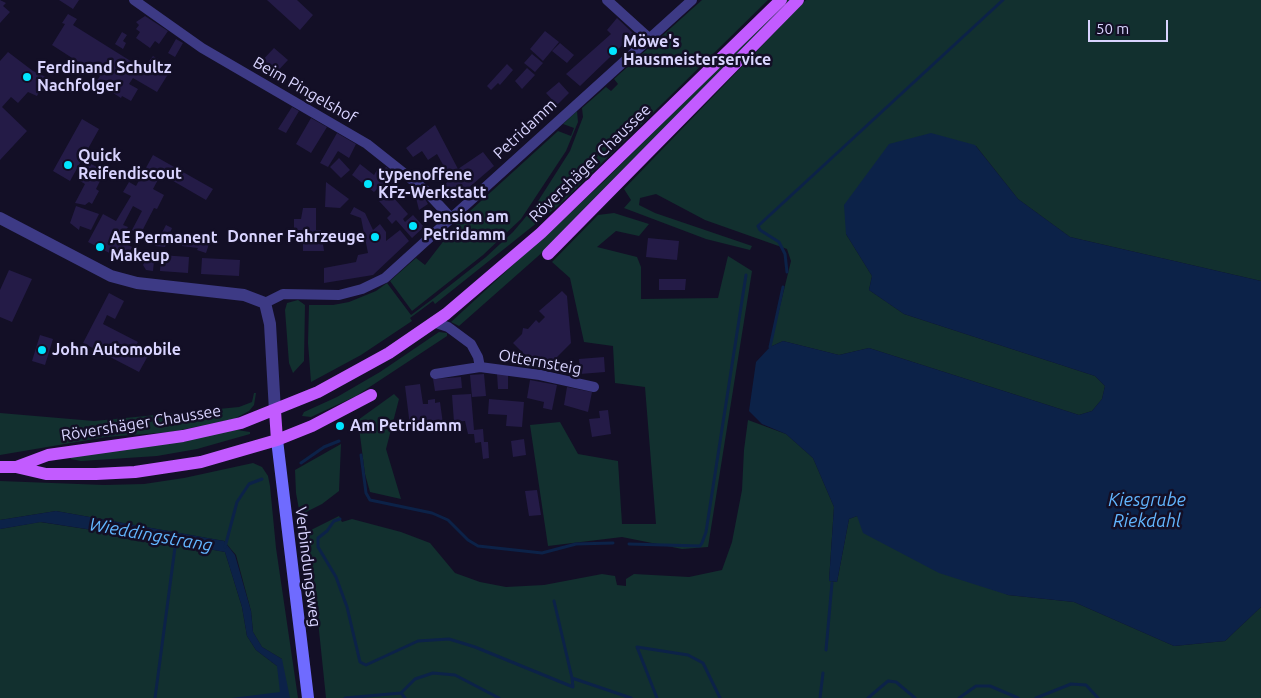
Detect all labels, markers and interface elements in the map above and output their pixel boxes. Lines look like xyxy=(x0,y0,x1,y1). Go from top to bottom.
scale bar xyxy=(1091,10,1171,42)
text: 50 m xyxy=(1096,20,1129,37)
place label: Möwe's Hausmeisterservice xyxy=(623,32,771,70)
marker: Möwe's Hausmeisterservice xyxy=(607,45,619,57)
street label: Beim Pingelshof xyxy=(250,53,360,127)
place label: Ferdinand Schultz Nachfolger xyxy=(37,58,172,96)
marker: Ferdinand Schultz Nachfolger xyxy=(21,71,33,83)
street label: Petridamm xyxy=(489,95,561,163)
street label: Rövershäger Chaussee xyxy=(525,100,655,226)
place label: Quick Reifendiscout xyxy=(78,146,182,184)
marker: Quick Reifendiscout xyxy=(62,159,74,171)
place label: typenoffene KFz-Werkstatt xyxy=(378,165,486,203)
marker: typenoffene KFz-Werkstatt xyxy=(362,178,374,190)
place label: Pension am Petridamm xyxy=(423,207,509,245)
marker: Pension am Petridamm xyxy=(407,220,419,232)
place label: Donner Fahrzeuge xyxy=(227,227,365,247)
place label: AE Permanent Makeup xyxy=(110,228,218,266)
marker: Donner Fahrzeuge xyxy=(369,231,381,243)
marker: AE Permanent Makeup xyxy=(94,241,106,253)
place label: John Automobile xyxy=(52,340,181,360)
marker: John Automobile xyxy=(36,344,48,356)
street label: Otternsteig xyxy=(497,345,583,379)
street label: Rövershäger Chaussee xyxy=(60,401,222,445)
place label: Am Petridamm xyxy=(350,416,462,436)
marker: Am Petridamm xyxy=(334,420,346,432)
water label: Kiesgrube Riekdahl xyxy=(1108,489,1186,532)
street label: Verbindungsweg xyxy=(291,506,325,628)
water label: Wieddingstrang xyxy=(88,514,214,556)

